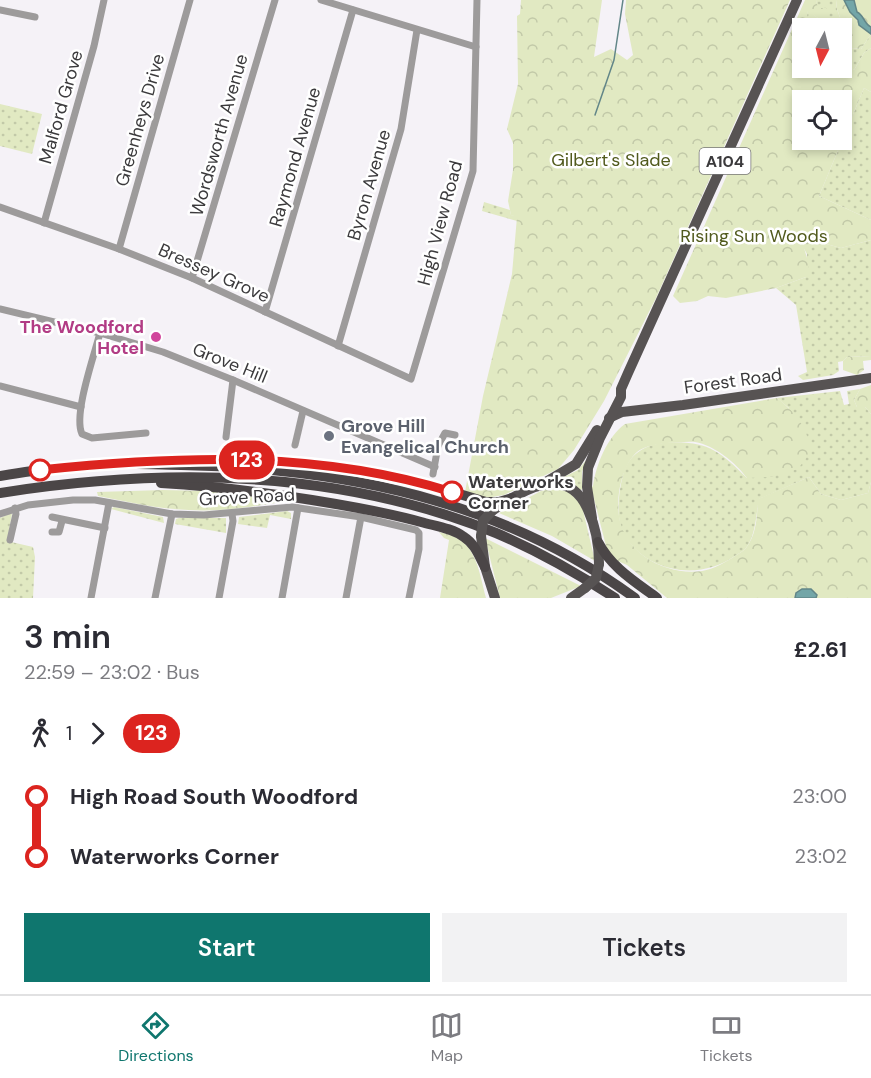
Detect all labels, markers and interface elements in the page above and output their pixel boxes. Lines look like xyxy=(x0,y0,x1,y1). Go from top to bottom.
north arrow xyxy=(792,18,852,78)
map controls xyxy=(792,18,852,150)
street label: Malford Grove xyxy=(33,47,89,167)
street label: Greenheys Drive xyxy=(110,51,170,189)
street label: Wordsworth Avenue xyxy=(184,51,254,219)
street label: Raymond Avenue xyxy=(264,84,326,230)
button: locate xyxy=(792,90,852,150)
street label: Byron Avenue xyxy=(342,127,396,243)
park label: Gilbert's Slade xyxy=(551,148,671,172)
road number: A104 xyxy=(700,148,750,174)
street label: High View Road xyxy=(412,158,468,288)
park label: Rising Sun Woods xyxy=(680,224,828,248)
street label: Bressey Grove xyxy=(154,238,274,308)
place label: The Woodford Hotel xyxy=(20,315,144,360)
marker: The Woodford Hotel xyxy=(149,330,163,344)
street label: Grove Hill xyxy=(189,337,271,389)
street label: Forest Road xyxy=(682,362,784,400)
place label: Grove Hill Evangelical Church xyxy=(341,414,509,459)
marker: Grove Hill Evangelical Church xyxy=(322,429,336,443)
line badge: 123 xyxy=(212,440,282,480)
text: 123 xyxy=(231,446,263,474)
unlabelled marker xyxy=(29,459,51,481)
place label: Waterworks Corner xyxy=(468,470,574,515)
marker: Waterworks Corner xyxy=(441,481,463,503)
street label: Grove Road xyxy=(198,483,296,511)
text: 3 min xyxy=(24,615,111,658)
text: £2.61 xyxy=(794,635,847,664)
text: 22:59 – 23:02 · Bus xyxy=(24,659,200,685)
icon: walk xyxy=(24,717,57,750)
icon: forward xyxy=(81,717,114,750)
text: 123 xyxy=(135,719,168,747)
text: 1 xyxy=(66,720,72,746)
text: High Road South Woodford xyxy=(70,782,358,811)
text: 23:00 xyxy=(792,783,847,809)
text: Waterworks Corner xyxy=(70,842,279,871)
text: 23:02 xyxy=(795,843,847,869)
button: Start xyxy=(24,913,430,982)
button: Tickets xyxy=(442,913,847,982)
tab: Directions xyxy=(118,1009,194,1066)
tab: Map xyxy=(430,1009,463,1066)
tab: Tickets xyxy=(700,1009,753,1066)

